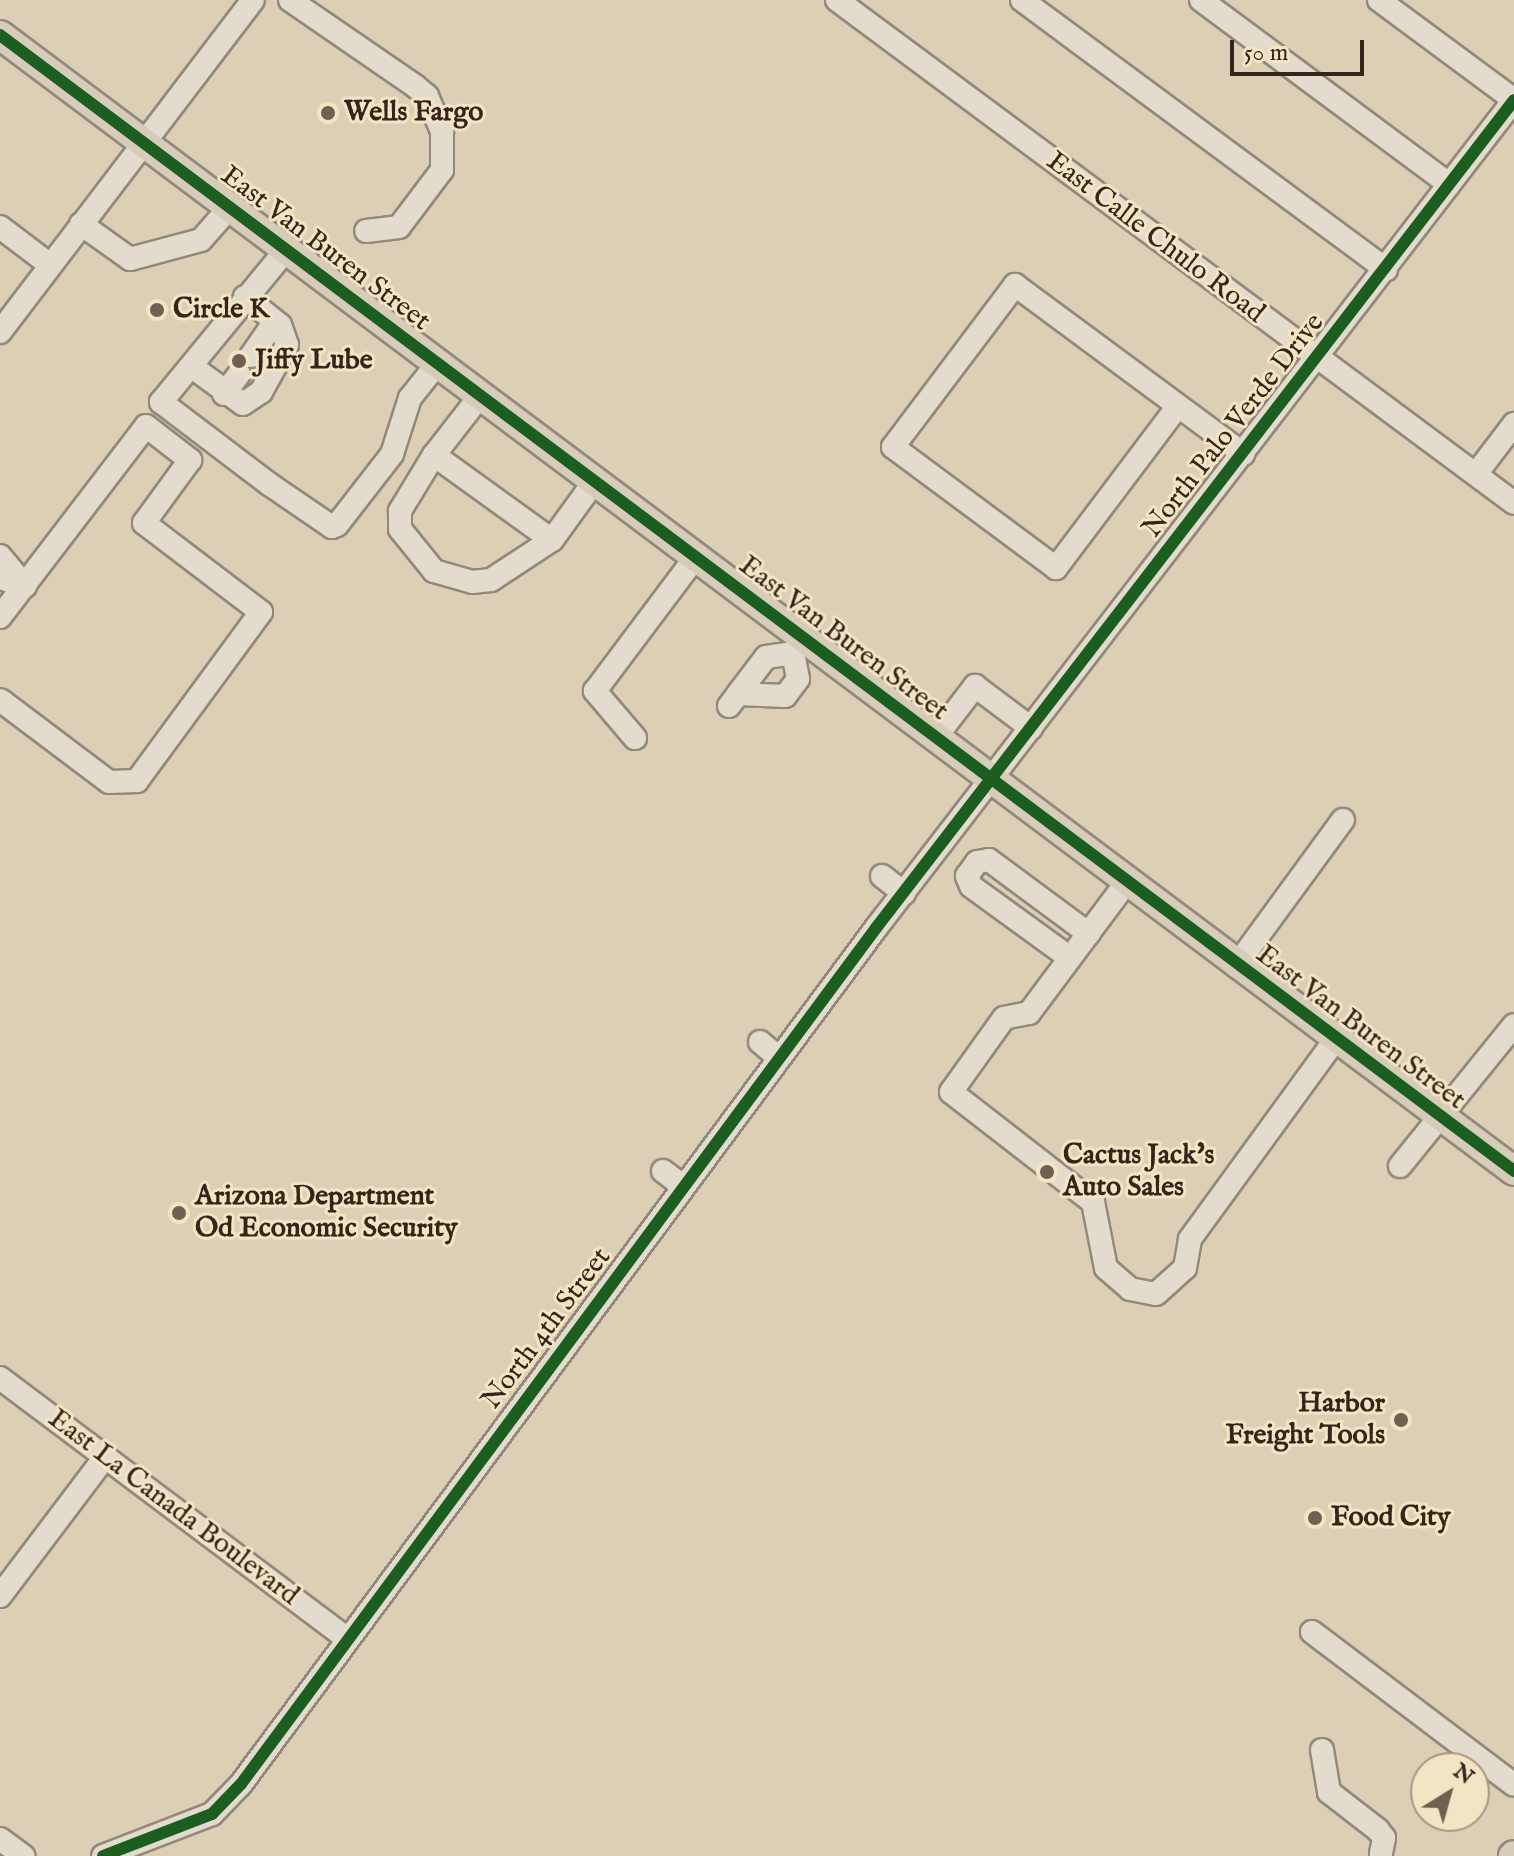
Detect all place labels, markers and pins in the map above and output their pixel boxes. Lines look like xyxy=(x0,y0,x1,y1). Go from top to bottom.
place label: Wells Fargo xyxy=(344,96,483,130)
marker: Wells Fargo xyxy=(319,104,337,122)
place label: Circle K xyxy=(173,293,269,327)
marker: Circle K xyxy=(148,301,166,319)
place label: Jiffy Lube xyxy=(255,344,372,378)
marker: Jiffy Lube xyxy=(230,352,248,370)
place label: Cactus Jack's Auto Sales xyxy=(1063,1139,1214,1205)
marker: Cactus Jack's Auto Sales xyxy=(1038,1163,1056,1181)
place label: Arizona Department Od Economic Security xyxy=(195,1180,458,1246)
marker: Arizona Department Od Economic Security xyxy=(170,1204,188,1222)
place label: Harbor Freight Tools xyxy=(1226,1387,1385,1453)
marker: Harbor Freight Tools xyxy=(1392,1411,1410,1429)
place label: Food City xyxy=(1331,1501,1450,1535)
marker: Food City xyxy=(1306,1509,1324,1527)

